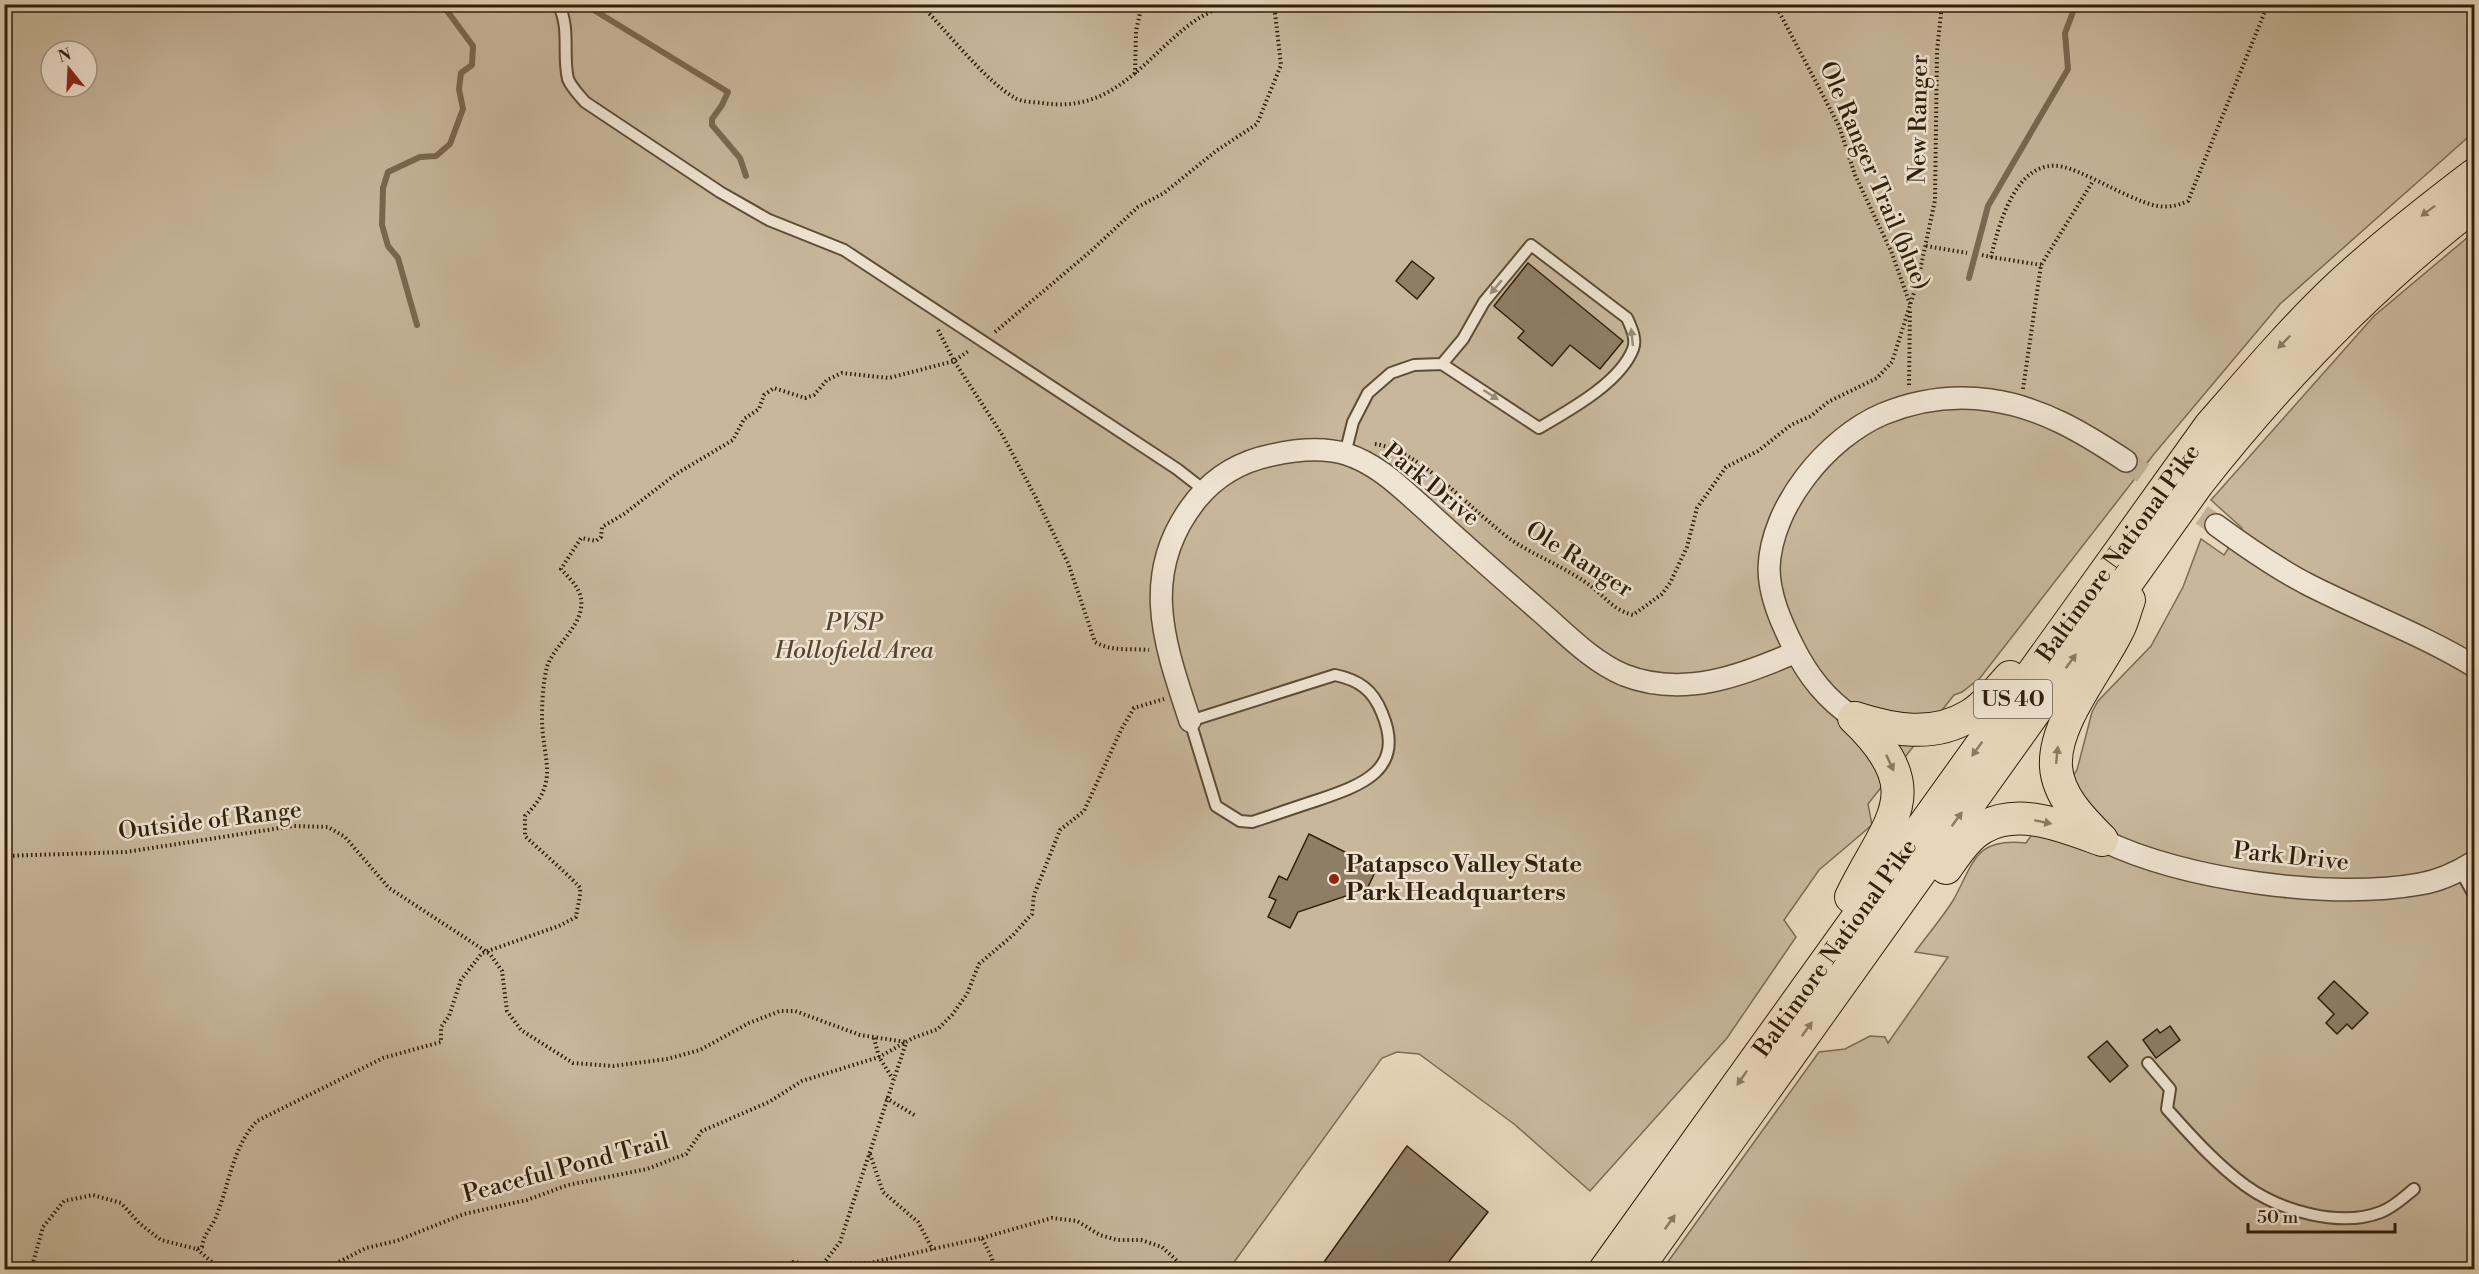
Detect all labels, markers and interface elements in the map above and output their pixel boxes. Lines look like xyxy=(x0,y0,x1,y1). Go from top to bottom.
north arrow xyxy=(39,39,99,99)
text: N xyxy=(56,44,74,67)
street label: New Ranger xyxy=(1903,54,1935,184)
street label: Ole Ranger Trail (blue) xyxy=(1812,57,1936,295)
one-way arrow xyxy=(2420,204,2435,216)
one-way arrow xyxy=(1490,279,1503,295)
one-way arrow xyxy=(1627,328,1637,347)
one-way arrow xyxy=(2278,335,2292,349)
one-way arrow xyxy=(1483,390,1499,401)
street label: Park Drive xyxy=(1376,437,1486,533)
street label: Baltimore National Pike xyxy=(2030,438,2207,669)
street label: Ole Ranger xyxy=(1520,515,1638,605)
park label: PVSP Hollofield Area xyxy=(773,608,934,666)
one-way arrow xyxy=(2065,653,2077,669)
road number: US 40 xyxy=(1974,680,2052,718)
one-way arrow xyxy=(1971,740,1983,756)
one-way arrow xyxy=(2052,745,2062,764)
one-way arrow xyxy=(1886,754,1895,771)
street label: Outside of Range xyxy=(117,795,303,847)
one-way arrow xyxy=(1951,812,1963,827)
one-way arrow xyxy=(2033,818,2052,828)
street label: Baltimore National Pike xyxy=(1747,833,1924,1064)
street label: Park Drive xyxy=(2232,836,2350,878)
place label: Patapsco Valley State Park Headquarters xyxy=(1346,850,1582,908)
marker: Patapsco Valley State Park Headquarters xyxy=(1327,872,1341,886)
one-way arrow xyxy=(1801,1022,1813,1037)
one-way arrow xyxy=(1736,1071,1748,1086)
street label: Peaceful Pond Trail xyxy=(460,1126,672,1210)
scale bar xyxy=(2248,1196,2395,1234)
text: 50 m xyxy=(2257,1206,2299,1229)
one-way arrow xyxy=(1663,1214,1675,1229)

